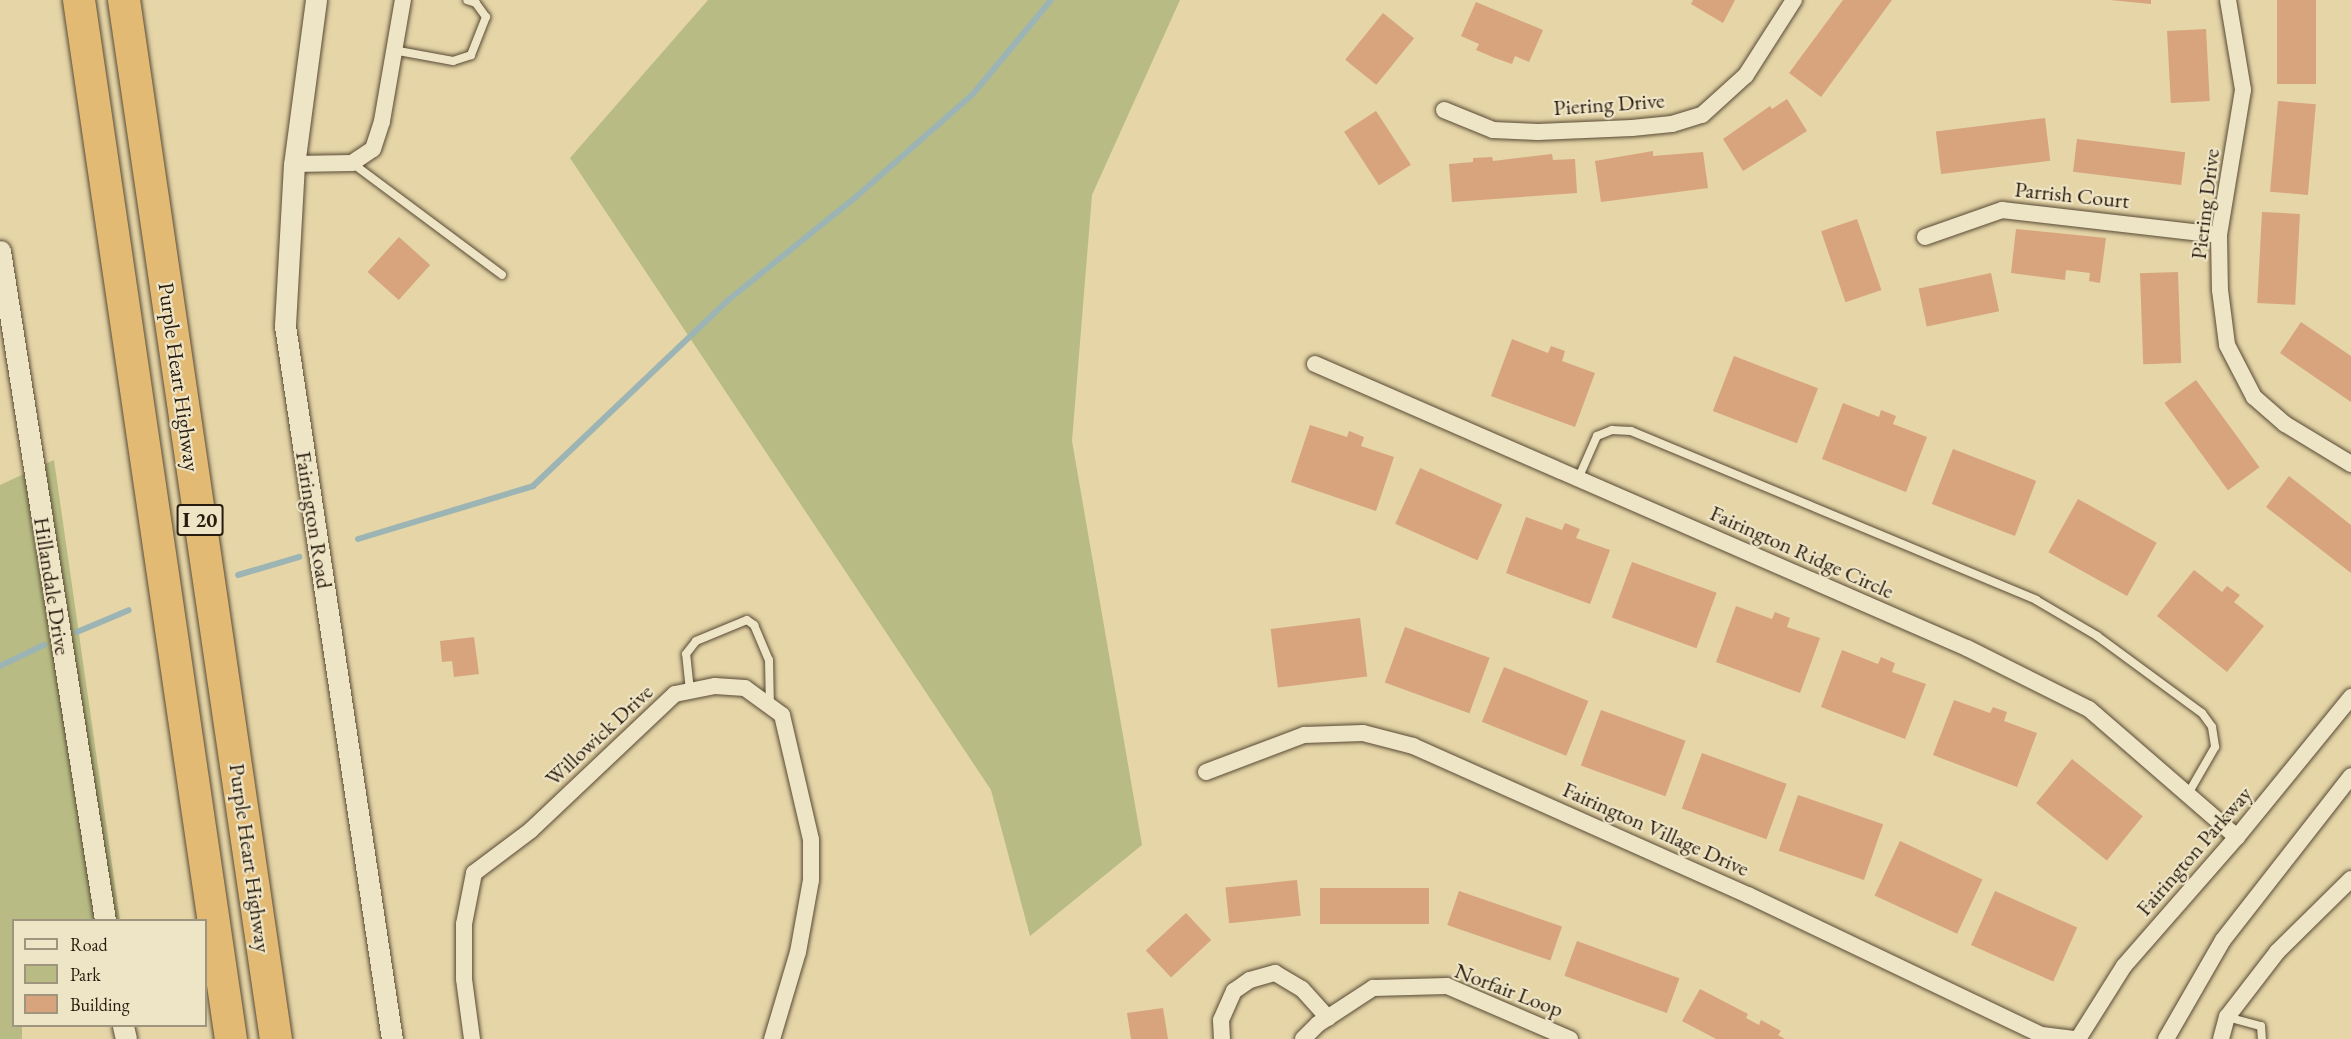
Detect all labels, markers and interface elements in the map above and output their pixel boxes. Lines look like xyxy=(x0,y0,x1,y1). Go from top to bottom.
street label: Piering Drive xyxy=(1552,87,1666,121)
street label: Piering Drive xyxy=(2185,147,2225,261)
street label: Parrish Court xyxy=(2013,176,2131,214)
street label: Purple Heart Highway xyxy=(153,281,205,473)
street label: Fairington Road xyxy=(290,450,338,590)
street label: Fairington Ridge Circle xyxy=(1706,500,1898,604)
road number: I 20 xyxy=(176,502,224,538)
street label: Hillandale Drive xyxy=(28,515,76,657)
street label: Willowick Drive xyxy=(540,679,658,791)
street label: Purple Heart Highway xyxy=(224,762,276,954)
street label: Fairington Village Drive xyxy=(1559,776,1753,882)
street label: Fairington Parkway xyxy=(2131,781,2257,921)
legend xyxy=(12,919,207,1027)
text: Road xyxy=(70,933,108,956)
street label: Norfair Loop xyxy=(1451,957,1567,1023)
text: Park xyxy=(70,963,101,986)
text: Building xyxy=(70,993,130,1016)

